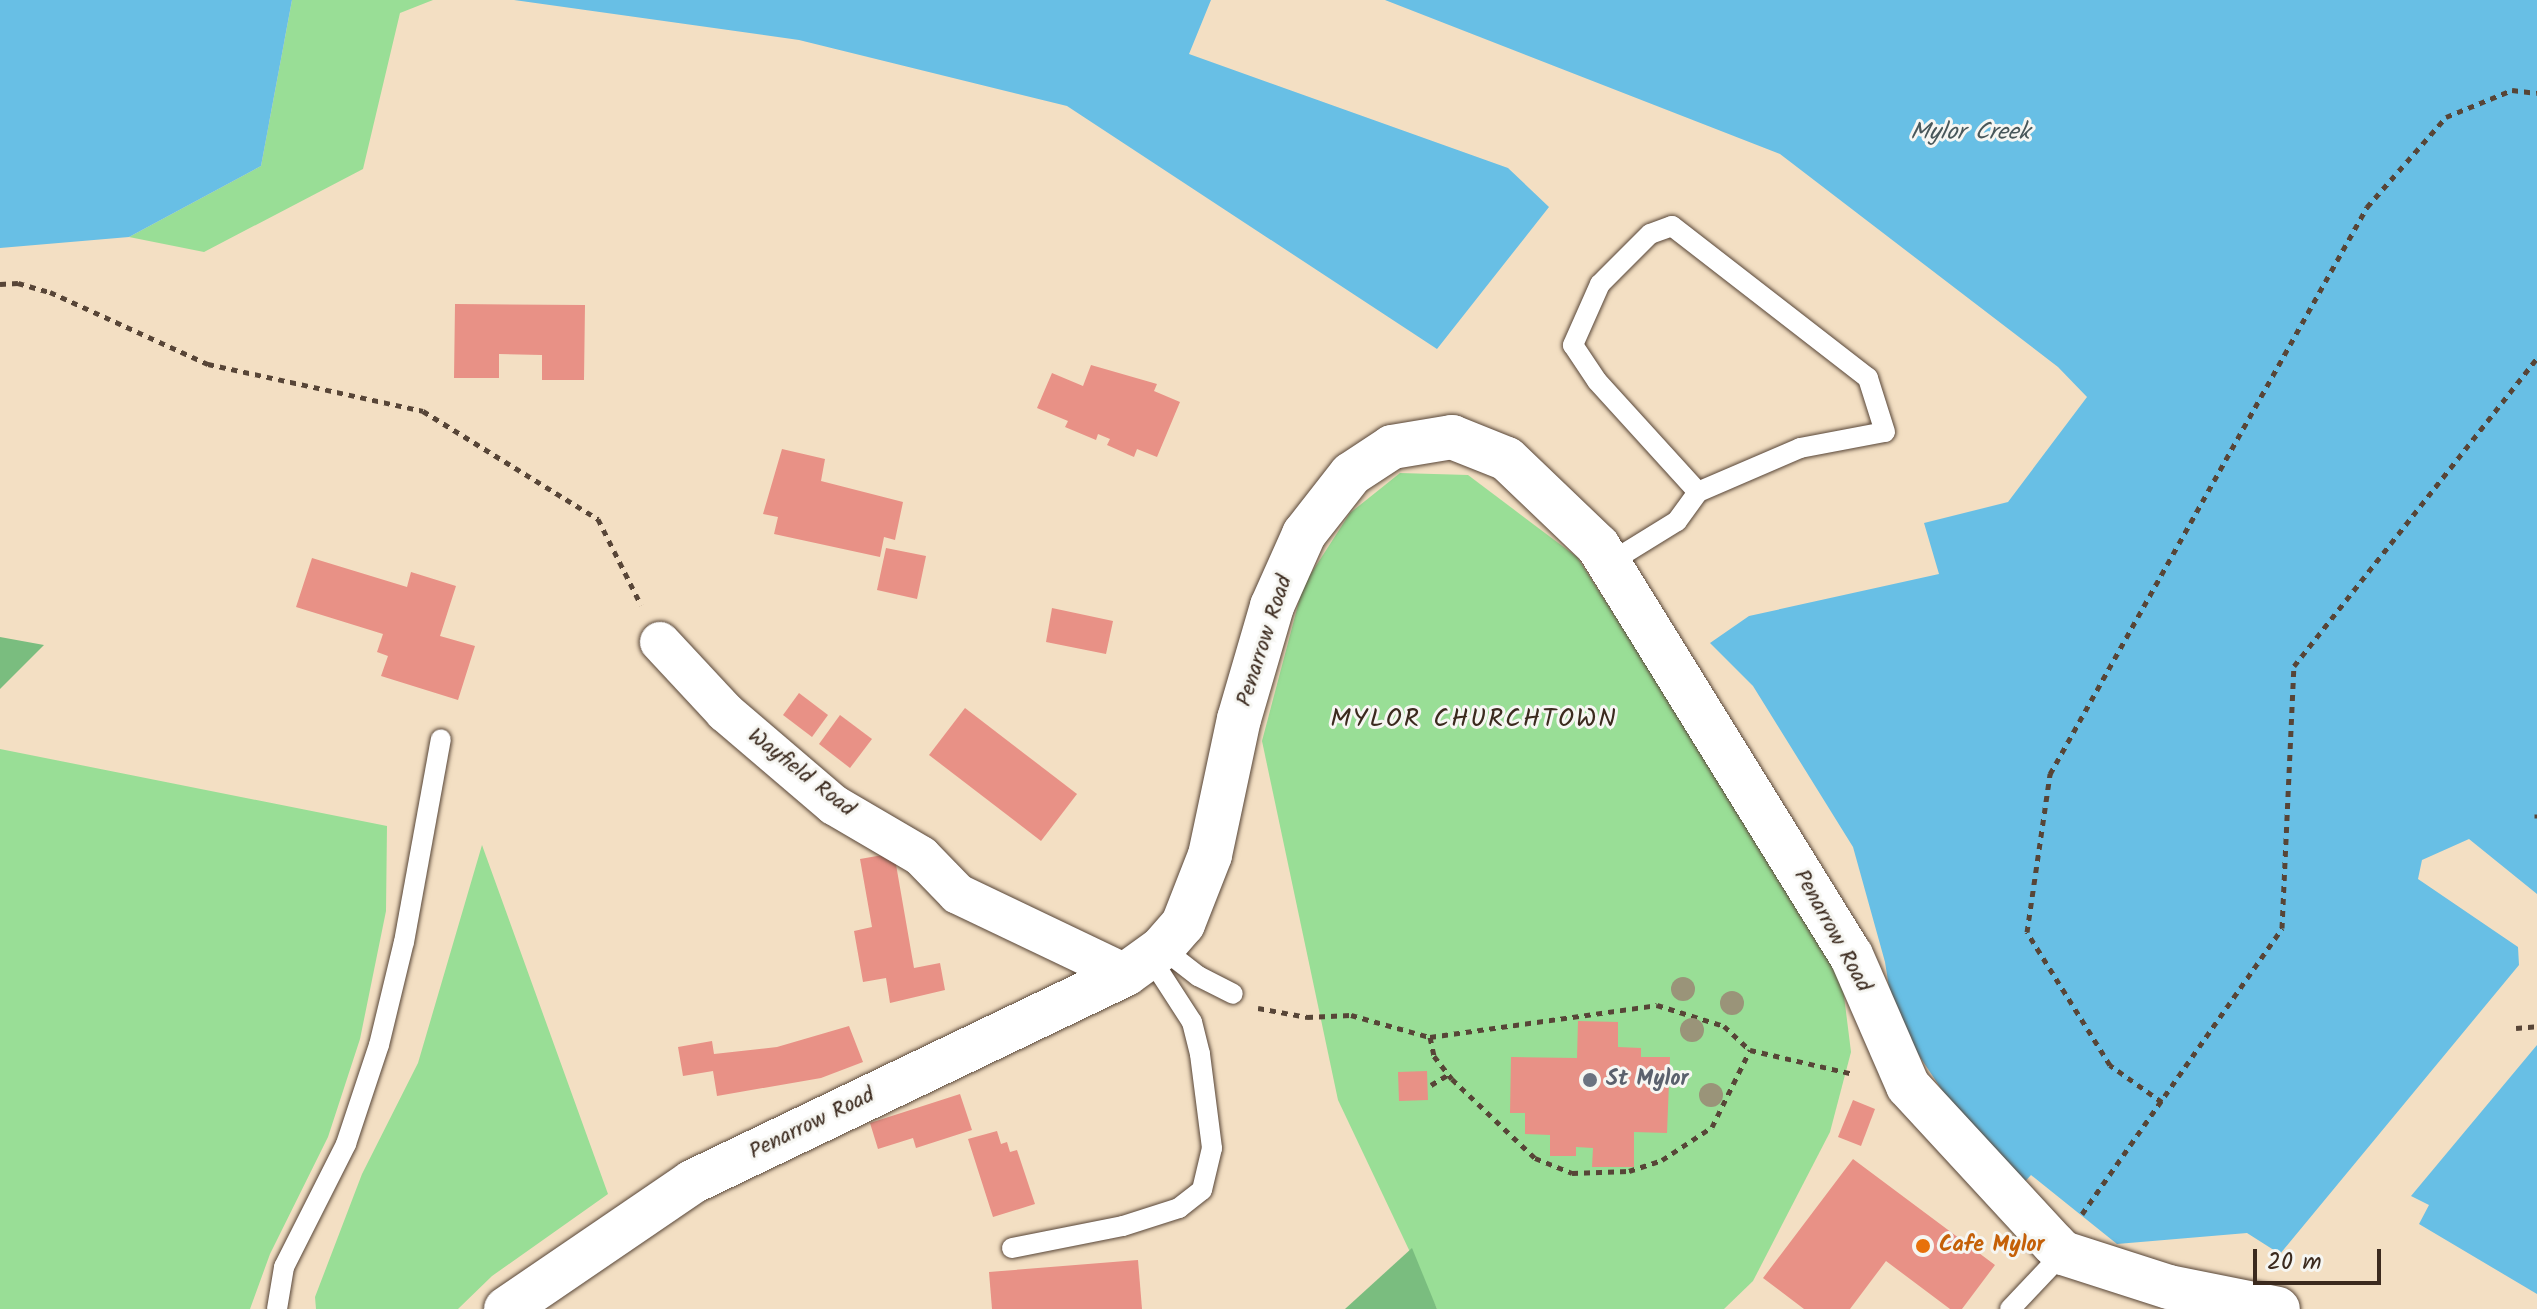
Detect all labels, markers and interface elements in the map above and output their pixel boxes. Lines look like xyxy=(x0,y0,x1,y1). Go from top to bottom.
water label: Mylor Creek xyxy=(1910,119,2030,147)
street label: Penarrow Road xyxy=(1231,572,1299,710)
district label: MYLOR CHURCHTOWN xyxy=(1330,704,1618,736)
street label: Wayfield Road xyxy=(742,723,860,823)
street label: Penarrow Road xyxy=(1787,865,1877,997)
place label: St Mylor xyxy=(1606,1067,1688,1093)
marker: St Mylor xyxy=(1581,1071,1599,1089)
street label: Penarrow Road xyxy=(745,1082,879,1166)
place label: Cafe Mylor xyxy=(1939,1233,2044,1259)
scale bar xyxy=(2257,1233,2385,1283)
marker: Cafe Mylor xyxy=(1914,1237,1932,1255)
text: 20 m xyxy=(2267,1243,2322,1282)

